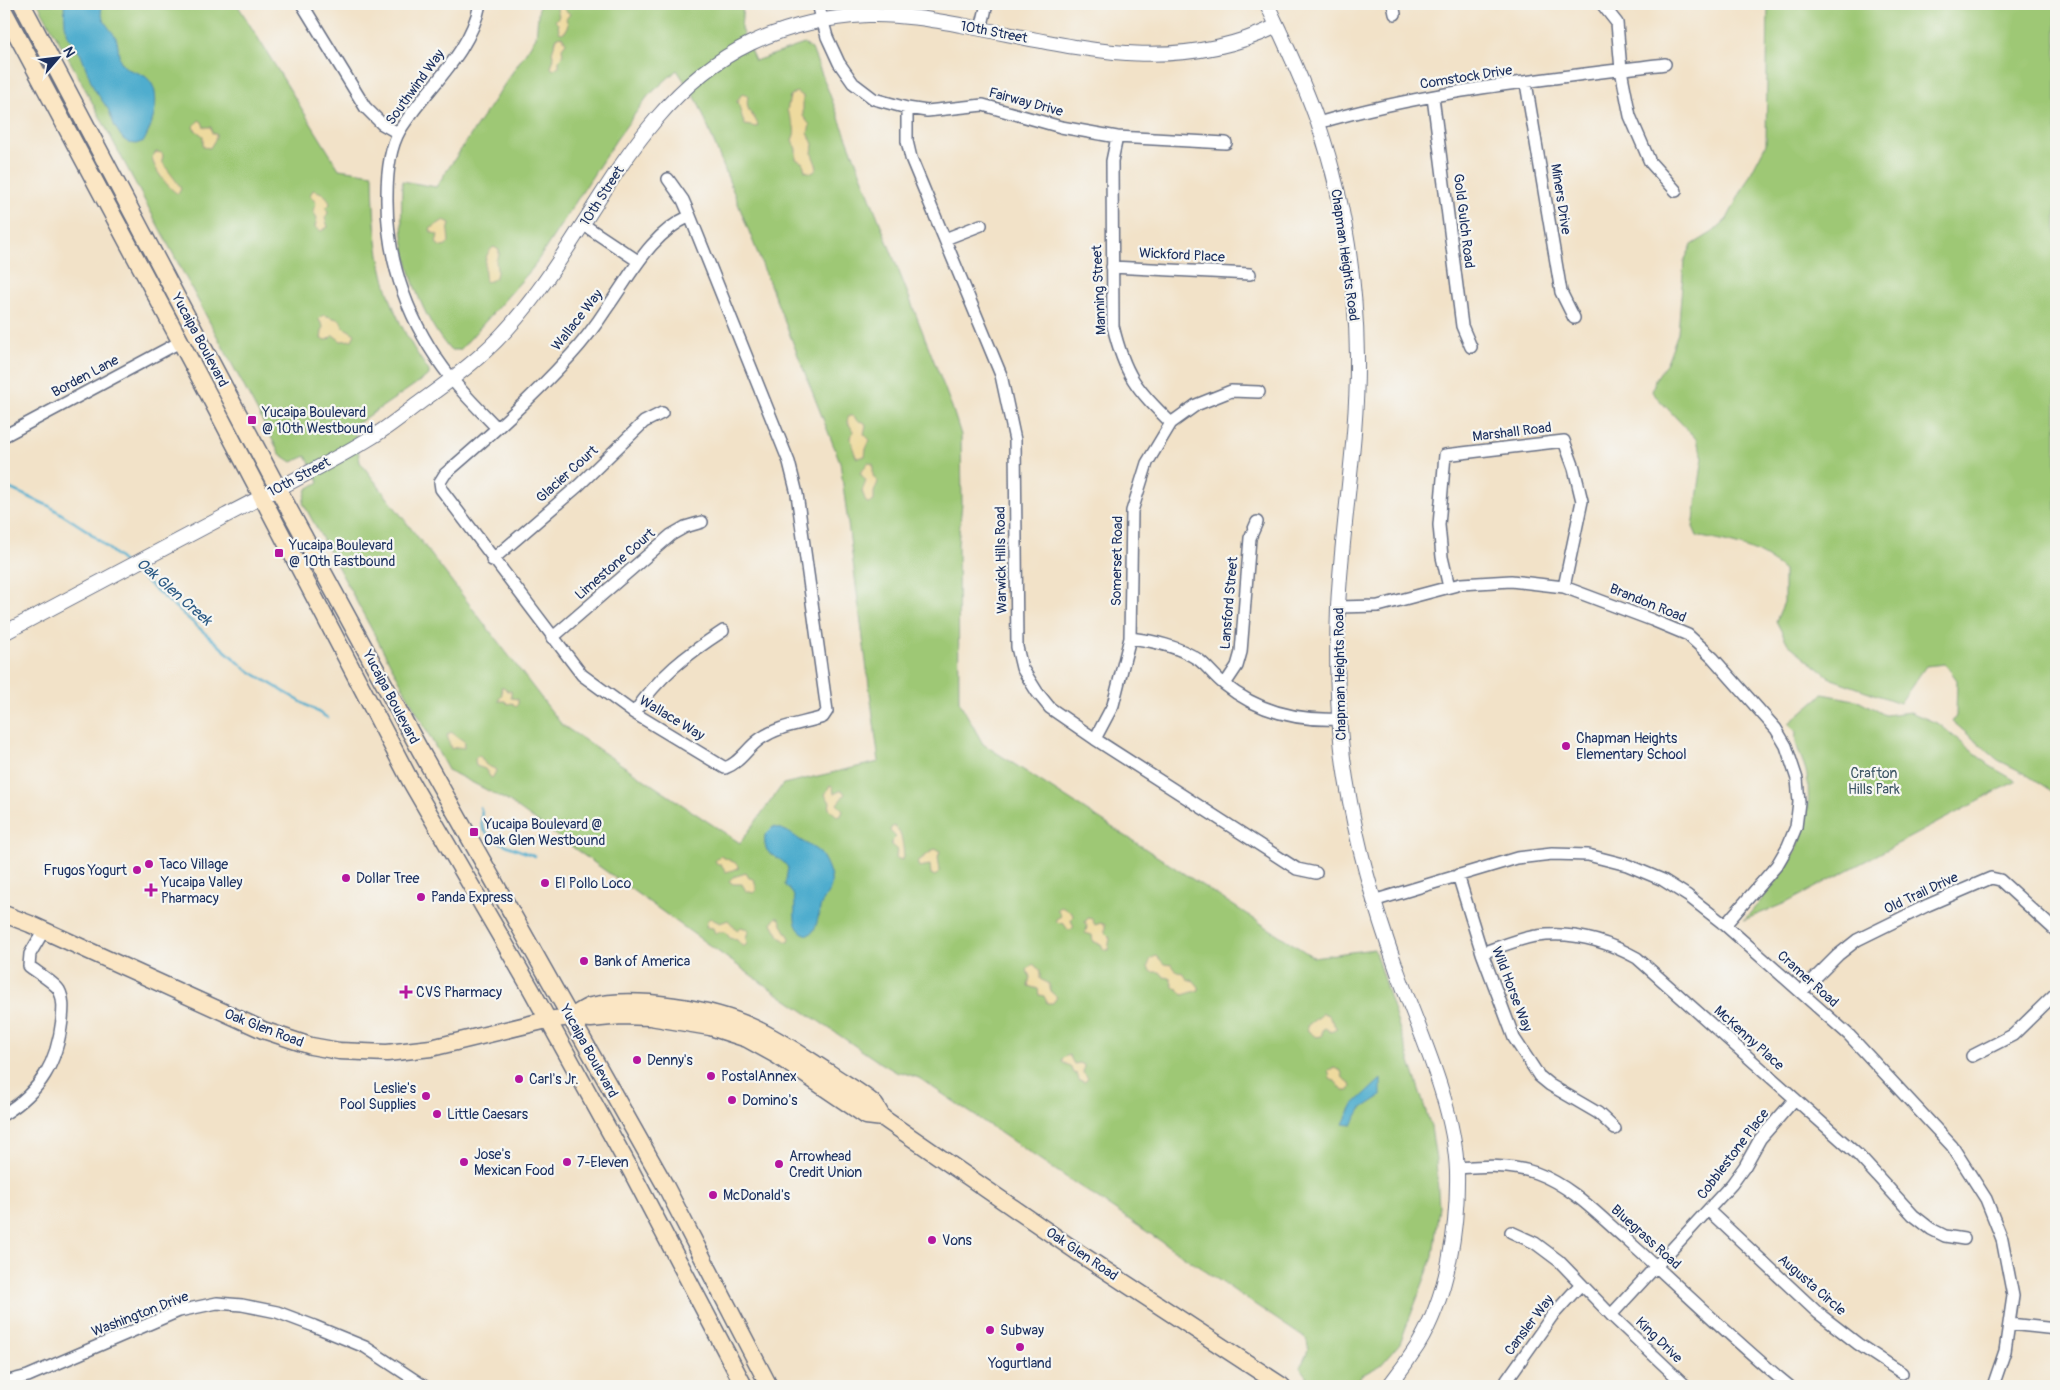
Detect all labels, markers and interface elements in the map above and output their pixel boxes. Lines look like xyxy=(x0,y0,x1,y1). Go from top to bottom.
street label: 10th Street xyxy=(959,17,1029,47)
north arrow xyxy=(32,32,82,82)
text: N xyxy=(59,44,79,60)
street label: Southwind Way xyxy=(382,46,448,128)
street label: Comstock Drive xyxy=(1419,61,1513,93)
street label: Fairway Drive xyxy=(987,84,1065,120)
street label: 10th Street xyxy=(576,162,628,229)
street label: Miners Drive xyxy=(1547,162,1575,236)
street label: Gold Gulch Road xyxy=(1450,173,1478,270)
street label: Chapman Heights Road xyxy=(1327,188,1363,322)
street label: Manning Street xyxy=(1088,244,1110,336)
street label: Wickford Place xyxy=(1139,244,1225,266)
street label: Wallace Way xyxy=(548,286,606,354)
street label: Yucaipa Boulevard xyxy=(168,289,232,390)
street label: Borden Lane xyxy=(49,351,122,401)
place label: Yucaipa Boulevard @ 10th Westbound xyxy=(261,404,374,437)
marker: Yucaipa Boulevard @ 10th Westbound xyxy=(246,414,258,426)
street label: Marshall Road xyxy=(1471,419,1553,445)
street label: Glacier Court xyxy=(533,442,602,506)
street label: 10th Street xyxy=(265,453,333,501)
street label: Warwick Hills Road xyxy=(992,506,1010,614)
street label: Somerset Road xyxy=(1108,516,1126,606)
street label: Limestone Court xyxy=(572,524,659,603)
place label: Yucaipa Boulevard @ 10th Eastbound xyxy=(288,537,396,570)
marker: Yucaipa Boulevard @ 10th Eastbound xyxy=(273,547,285,559)
water label: Oak Glen Creek xyxy=(132,554,217,631)
street label: Lansford Street xyxy=(1216,556,1242,650)
street label: Brandon Road xyxy=(1607,580,1689,626)
street label: Chapman Heights Road xyxy=(1330,607,1350,741)
street label: Yucaipa Boulevard xyxy=(359,646,423,747)
street label: Wallace Way xyxy=(636,692,708,744)
place label: Chapman Heights Elementary School xyxy=(1576,730,1687,763)
marker: Chapman Heights Elementary School xyxy=(1560,740,1572,752)
park label: Crafton Hills Park xyxy=(1848,765,1900,798)
place label: Yucaipa Boulevard @ Oak Glen Westbound xyxy=(483,816,605,849)
marker: Yucaipa Boulevard @ Oak Glen Westbound xyxy=(468,826,480,838)
place label: Taco Village xyxy=(159,856,228,873)
marker: Taco Village xyxy=(143,858,155,870)
place label: Frugos Yogurt xyxy=(44,862,127,879)
marker: Frugos Yogurt xyxy=(131,864,143,876)
street label: Old Trail Drive xyxy=(1881,868,1961,918)
place label: Dollar Tree xyxy=(356,870,419,887)
marker: Dollar Tree xyxy=(340,872,352,884)
place label: Yucaipa Valley Pharmacy xyxy=(160,874,242,907)
place label: El Pollo Loco xyxy=(555,875,632,892)
marker: El Pollo Loco xyxy=(539,877,551,889)
marker: Yucaipa Valley Pharmacy xyxy=(145,884,157,896)
place label: Panda Express xyxy=(431,889,514,906)
marker: Panda Express xyxy=(415,891,427,903)
street label: Wild Horse Way xyxy=(1488,944,1536,1034)
street label: Cramer Road xyxy=(1774,947,1842,1011)
place label: Bank of America xyxy=(594,953,690,970)
marker: Bank of America xyxy=(578,955,590,967)
place label: CVS Pharmacy xyxy=(416,984,502,1001)
marker: CVS Pharmacy xyxy=(400,986,412,998)
street label: Yucaipa Boulevard xyxy=(556,1000,622,1101)
street label: McKenny Place xyxy=(1710,1002,1788,1074)
street label: Oak Glen Road xyxy=(222,1005,306,1051)
place label: Denny's xyxy=(647,1052,693,1069)
marker: Denny's xyxy=(631,1054,643,1066)
place label: PostalAnnex xyxy=(721,1068,797,1085)
marker: PostalAnnex xyxy=(705,1070,717,1082)
place label: Carl's Jr. xyxy=(529,1071,578,1088)
marker: Carl's Jr. xyxy=(513,1073,525,1085)
place label: Leslie's Pool Supplies xyxy=(339,1080,417,1113)
marker: Leslie's Pool Supplies xyxy=(420,1090,432,1102)
place label: Domino's xyxy=(742,1092,798,1109)
marker: Domino's xyxy=(726,1094,738,1106)
street label: Cobblestone Place xyxy=(1693,1105,1773,1203)
place label: Little Caesars xyxy=(447,1106,529,1123)
marker: Little Caesars xyxy=(431,1108,443,1120)
place label: Jose's Mexican Food xyxy=(474,1146,554,1179)
place label: Arrowhead Credit Union xyxy=(789,1148,862,1181)
place label: 7-Eleven xyxy=(577,1154,629,1171)
marker: Jose's Mexican Food xyxy=(458,1156,470,1168)
marker: 7-Eleven xyxy=(561,1156,573,1168)
marker: Arrowhead Credit Union xyxy=(773,1158,785,1170)
place label: McDonald's xyxy=(723,1187,791,1204)
marker: McDonald's xyxy=(707,1189,719,1201)
street label: Bluegrass Road xyxy=(1607,1201,1685,1273)
street label: Oak Glen Road xyxy=(1043,1224,1121,1284)
place label: Vons xyxy=(942,1232,972,1249)
marker: Vons xyxy=(926,1234,938,1246)
street label: Augusta Circle xyxy=(1775,1251,1850,1319)
street label: Washington Drive xyxy=(89,1288,191,1340)
street label: Cansler Way xyxy=(1501,1291,1557,1359)
street label: King Drive xyxy=(1632,1313,1686,1367)
place label: Subway xyxy=(1000,1322,1044,1339)
marker: Subway xyxy=(984,1324,996,1336)
marker: Yogurtland xyxy=(1014,1341,1026,1353)
place label: Yogurtland xyxy=(987,1355,1052,1372)

